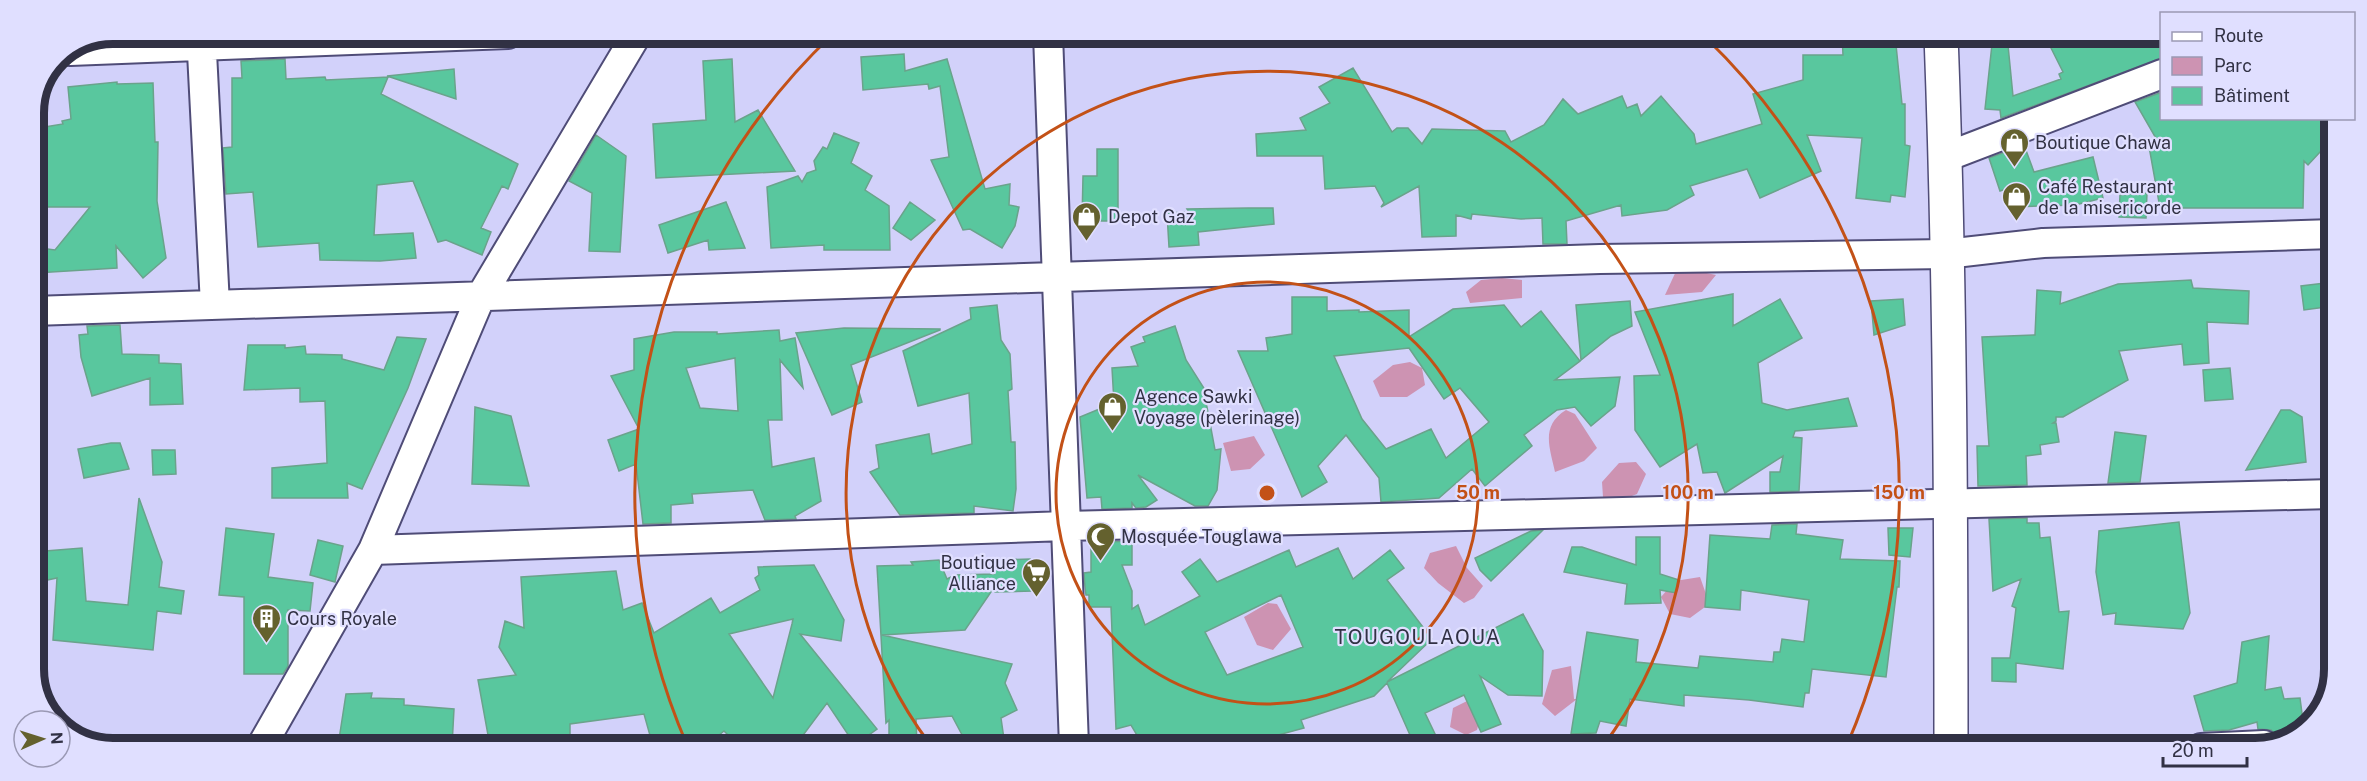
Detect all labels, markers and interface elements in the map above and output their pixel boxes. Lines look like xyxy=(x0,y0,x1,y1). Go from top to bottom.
legend xyxy=(2160,12,2355,120)
text: Route xyxy=(2214,25,2263,46)
text: Parc xyxy=(2214,55,2252,76)
text: Bâtiment xyxy=(2214,85,2290,106)
shop icon: Boutique Chawa xyxy=(1998,126,2030,168)
place label: Boutique Chawa xyxy=(2035,132,2171,153)
place label: Café Restaurant de la misericorde xyxy=(2038,176,2181,218)
shop icon: Café Restaurant de la misericorde xyxy=(2001,180,2033,222)
shop icon: Depot Gaz xyxy=(1071,200,1103,242)
place label: Depot Gaz xyxy=(1108,206,1194,227)
place label: Agence Sawki Voyage (pèlerinage) xyxy=(1134,386,1300,428)
shop icon: Agence Sawki Voyage (pèlerinage) xyxy=(1097,390,1129,432)
text: 50 m xyxy=(1456,482,1500,503)
text: 100 m xyxy=(1662,482,1714,503)
text: 150 m xyxy=(1873,482,1925,503)
centre of rings xyxy=(1257,483,1277,503)
mosque icon: Mosquée Touglawa xyxy=(1084,520,1116,562)
place label: Mosquée Touglawa xyxy=(1121,526,1282,547)
place label: Boutique Alliance xyxy=(940,552,1016,594)
supermarket icon: Boutique Alliance xyxy=(1021,556,1053,598)
building icon: Cours Royale xyxy=(250,602,282,644)
place label: Cours Royale xyxy=(287,608,397,629)
district label: TOUGOULAOUA xyxy=(1335,625,1501,649)
north arrow xyxy=(12,709,72,769)
scale bar xyxy=(2163,730,2247,768)
text: N xyxy=(47,731,66,745)
text: 20 m xyxy=(2172,740,2214,761)

